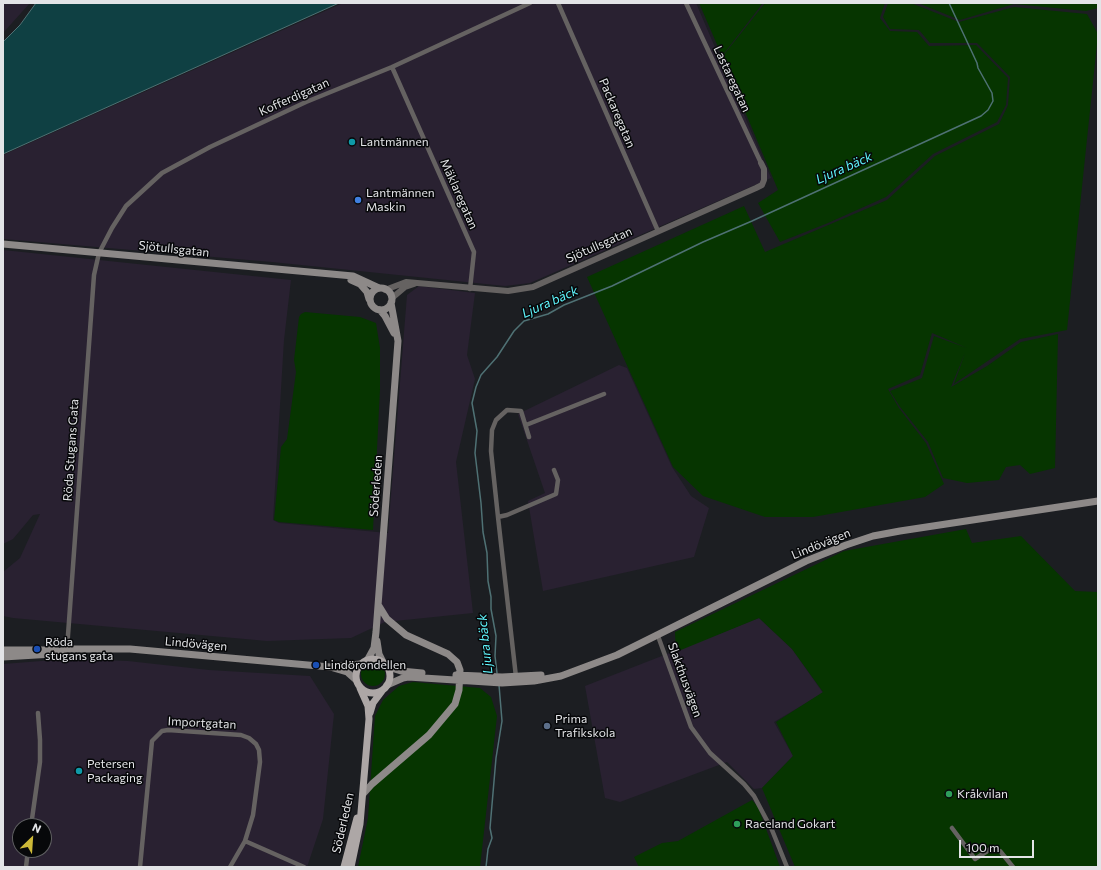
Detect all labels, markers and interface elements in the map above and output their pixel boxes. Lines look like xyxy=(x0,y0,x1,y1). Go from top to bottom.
street label: Lastaregatan xyxy=(710,44,754,114)
street label: Kofferdigatan xyxy=(257,75,331,119)
street label: Packaregatan xyxy=(596,76,638,150)
place label: Lantmännen xyxy=(360,135,429,149)
marker: Lantmännen xyxy=(347,137,357,147)
water label: Ljura bäck xyxy=(813,149,875,187)
street label: Mäklaregatan xyxy=(437,157,481,231)
place label: Lantmännen Maskin xyxy=(366,186,435,214)
marker: Lantmännen Maskin xyxy=(353,195,363,205)
street label: Sjötullsgatan xyxy=(564,224,634,266)
street label: Sjötullsgatan xyxy=(138,238,210,260)
water label: Ljura bäck xyxy=(519,283,581,321)
street label: Röda Stugans Gata xyxy=(60,398,82,502)
street label: Söderleden xyxy=(367,455,385,517)
street label: Lindövägen xyxy=(789,526,853,562)
water label: Ljura bäck xyxy=(474,613,496,675)
street label: Lindövägen xyxy=(164,634,228,654)
place label: Röda stugans gata xyxy=(45,635,113,663)
street label: Slakthusvägen xyxy=(665,641,705,719)
marker: Röda stugans gata xyxy=(32,644,42,654)
place label: Lindörondellen xyxy=(324,658,406,672)
marker: Lindörondellen xyxy=(311,660,321,670)
place label: Prima Trafikskola xyxy=(555,712,615,740)
street label: Importgatan xyxy=(167,714,237,732)
marker: Prima Trafikskola xyxy=(542,721,552,731)
place label: Petersen Packaging xyxy=(87,757,142,785)
marker: Petersen Packaging xyxy=(74,766,84,776)
place label: Kråkvilan xyxy=(957,787,1008,801)
marker: Kråkvilan xyxy=(944,789,954,799)
street label: Söderleden xyxy=(329,791,357,855)
place label: Raceland Gokart xyxy=(745,817,835,831)
north arrow xyxy=(12,818,52,858)
marker: Raceland Gokart xyxy=(732,819,742,829)
text: N xyxy=(30,820,43,835)
scale bar xyxy=(961,832,1036,858)
text: 100 m xyxy=(966,840,1000,854)

